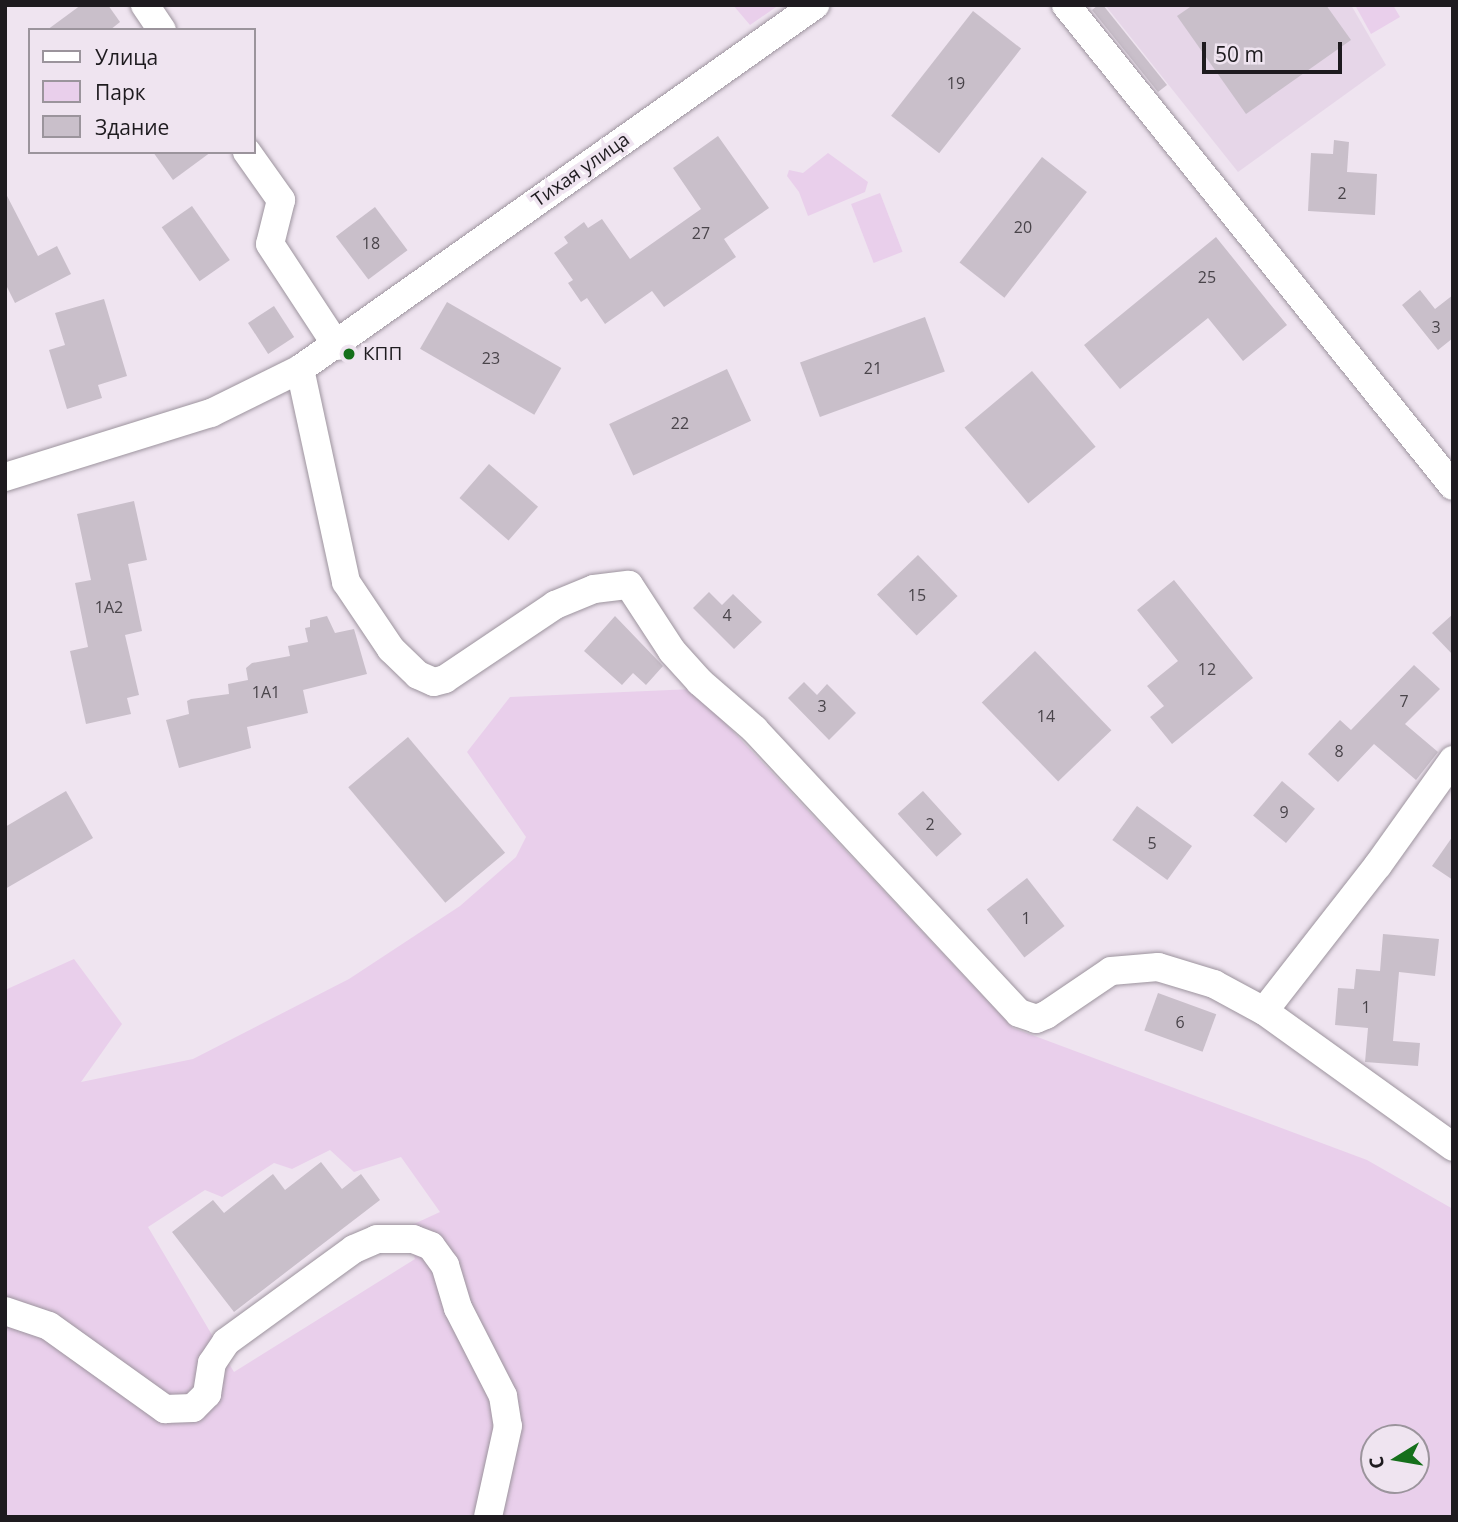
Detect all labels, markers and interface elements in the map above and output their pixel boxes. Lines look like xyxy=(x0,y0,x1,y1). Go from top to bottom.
legend xyxy=(28,28,256,154)
scale bar xyxy=(1206,28,1346,72)
text: 50 m xyxy=(1215,40,1264,68)
text: Улица xyxy=(95,43,158,71)
house number: 19 xyxy=(947,73,965,93)
text: Парк xyxy=(95,78,146,106)
text: Здание xyxy=(95,113,169,141)
street label: Тихая улица xyxy=(528,128,634,212)
house number: 2 xyxy=(1337,183,1347,203)
house number: 20 xyxy=(1014,217,1032,237)
house number: 27 xyxy=(692,223,710,243)
house number: 18 xyxy=(362,233,380,253)
house number: 25 xyxy=(1198,267,1216,287)
house number: 3 xyxy=(1431,317,1441,337)
place label: КПП xyxy=(363,343,402,365)
marker: КПП xyxy=(341,346,357,362)
house number: 23 xyxy=(482,348,500,368)
house number: 21 xyxy=(864,358,882,378)
house number: 22 xyxy=(671,413,689,433)
house number: 15 xyxy=(908,585,926,605)
house number: 1А2 xyxy=(95,597,123,617)
house number: 4 xyxy=(722,605,732,625)
house number: 12 xyxy=(1198,659,1216,679)
house number: 1А1 xyxy=(252,682,280,702)
house number: 7 xyxy=(1399,691,1409,711)
house number: 3 xyxy=(817,696,827,716)
house number: 14 xyxy=(1037,706,1055,726)
house number: 8 xyxy=(1334,741,1344,761)
house number: 9 xyxy=(1279,802,1289,822)
house number: 2 xyxy=(925,814,935,834)
house number: 5 xyxy=(1147,833,1157,853)
house number: 1 xyxy=(1021,908,1031,928)
house number: 1 xyxy=(1361,997,1371,1017)
house number: 6 xyxy=(1175,1012,1185,1032)
north arrow xyxy=(1360,1424,1430,1494)
text: С xyxy=(1362,1454,1390,1471)

